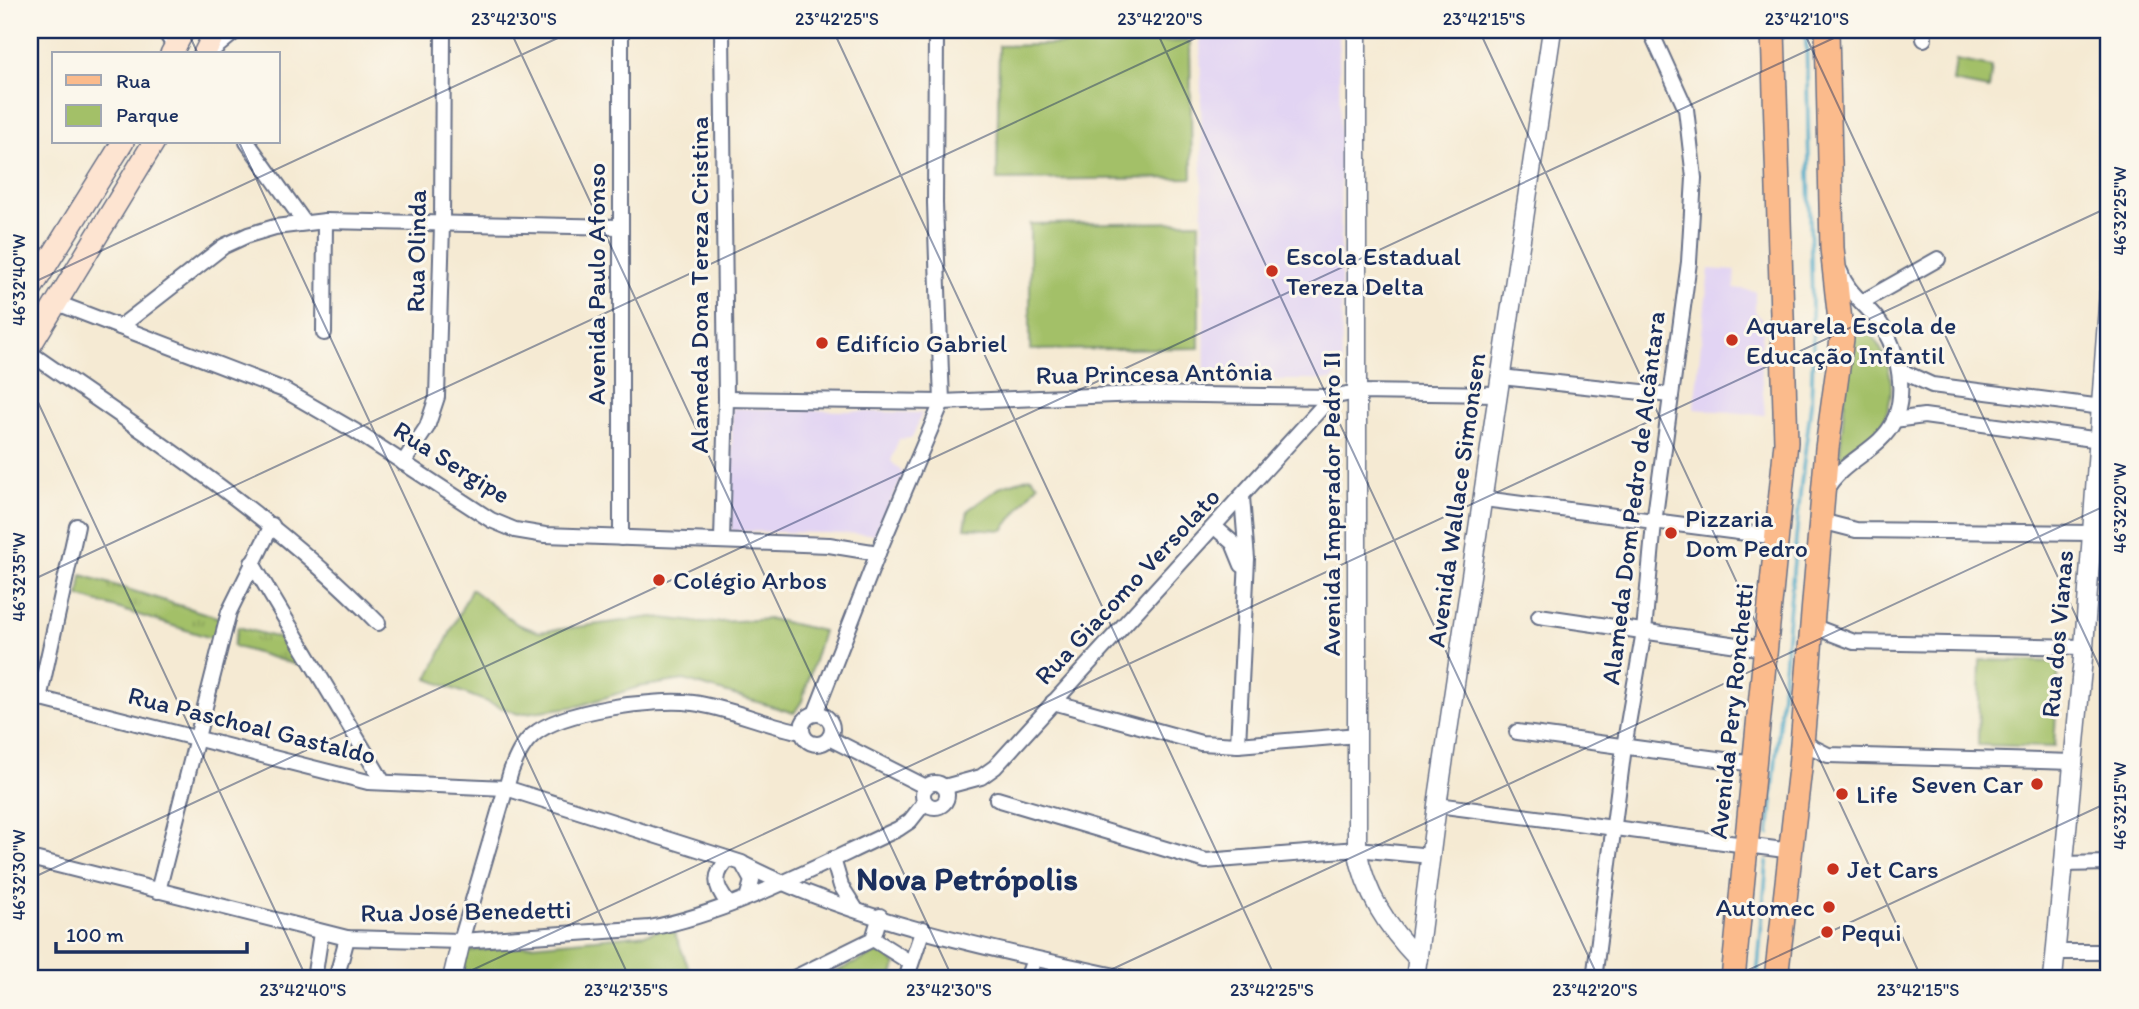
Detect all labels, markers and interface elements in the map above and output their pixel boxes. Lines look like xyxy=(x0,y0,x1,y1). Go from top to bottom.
text: 23°42'30"S xyxy=(471,8,557,30)
text: 23°42'25"S xyxy=(795,8,879,30)
text: 23°42'20"S xyxy=(1117,8,1203,30)
text: 23°42'15"S xyxy=(1443,8,1525,30)
text: 23°42'10"S xyxy=(1765,8,1849,30)
legend xyxy=(52,52,280,144)
text: Rua xyxy=(116,68,151,93)
text: Parque xyxy=(116,102,179,127)
street label: Alameda Dona Tereza Cristina xyxy=(683,116,715,454)
street label: Avenida Paulo Afonso xyxy=(580,163,612,405)
text: 46°32'25"W xyxy=(2109,166,2131,256)
street label: Rua Olinda xyxy=(399,189,433,313)
text: 46°32'40"W xyxy=(8,234,30,326)
place label: Escola Estadual Tereza Delta xyxy=(1286,240,1461,302)
marker: Escola Estadual Tereza Delta xyxy=(1264,263,1280,279)
street label: Alameda Dom Pedro de Alcântara xyxy=(1594,309,1672,687)
place label: Aquarela Escola de Educação Infantil xyxy=(1746,309,1957,371)
place label: Edifício Gabriel xyxy=(836,327,1007,359)
marker: Aquarela Escola de Educação Infantil xyxy=(1724,332,1740,348)
marker: Edifício Gabriel xyxy=(814,335,830,351)
street label: Avenida Wallace Simonsen xyxy=(1420,351,1493,649)
street label: Avenida Imperador Pedro II xyxy=(1315,352,1347,656)
street label: Rua Princesa Antônia xyxy=(1035,355,1273,391)
street label: Rua Sergipe xyxy=(387,413,517,511)
text: 46°32'20"W xyxy=(2109,463,2131,553)
street label: Rua Giacomo Versolato xyxy=(1027,481,1227,691)
place label: Pizzaria Dom Pedro xyxy=(1685,502,1808,564)
marker: Pizzaria Dom Pedro xyxy=(1663,525,1679,541)
text: 46°32'35"W xyxy=(8,532,30,622)
street label: Rua dos Vianas xyxy=(2034,549,2080,719)
place label: Colégio Arbos xyxy=(673,564,827,596)
marker: Colégio Arbos xyxy=(651,572,667,588)
street label: Avenida Pery Ronchetti xyxy=(1702,582,1760,840)
street label: Rua Paschoal Gastaldo xyxy=(125,679,379,771)
text: 46°32'15"W xyxy=(2109,762,2131,850)
place label: Seven Car xyxy=(1911,768,2024,800)
marker: Seven Car xyxy=(2029,776,2045,792)
place label: Life xyxy=(1856,778,1898,810)
marker: Life xyxy=(1834,786,1850,802)
text: 46°32'30"W xyxy=(8,829,30,921)
place label: Jet Cars xyxy=(1847,853,1939,885)
district label: Nova Petrópolis xyxy=(856,859,1078,898)
marker: Jet Cars xyxy=(1825,861,1841,877)
place label: Automec xyxy=(1716,891,1815,923)
street label: Rua José Benedetti xyxy=(360,893,572,929)
marker: Automec xyxy=(1821,899,1837,915)
scale bar xyxy=(56,911,247,955)
place label: Pequi xyxy=(1841,916,1902,948)
text: 100 m xyxy=(66,922,124,947)
marker: Pequi xyxy=(1819,924,1835,940)
text: 23°42'40"S xyxy=(260,979,346,1001)
text: 23°42'35"S xyxy=(584,979,668,1001)
text: 23°42'30"S xyxy=(906,979,992,1001)
text: 23°42'25"S xyxy=(1230,979,1314,1001)
text: 23°42'20"S xyxy=(1552,979,1638,1001)
text: 23°42'15"S xyxy=(1877,979,1959,1001)

